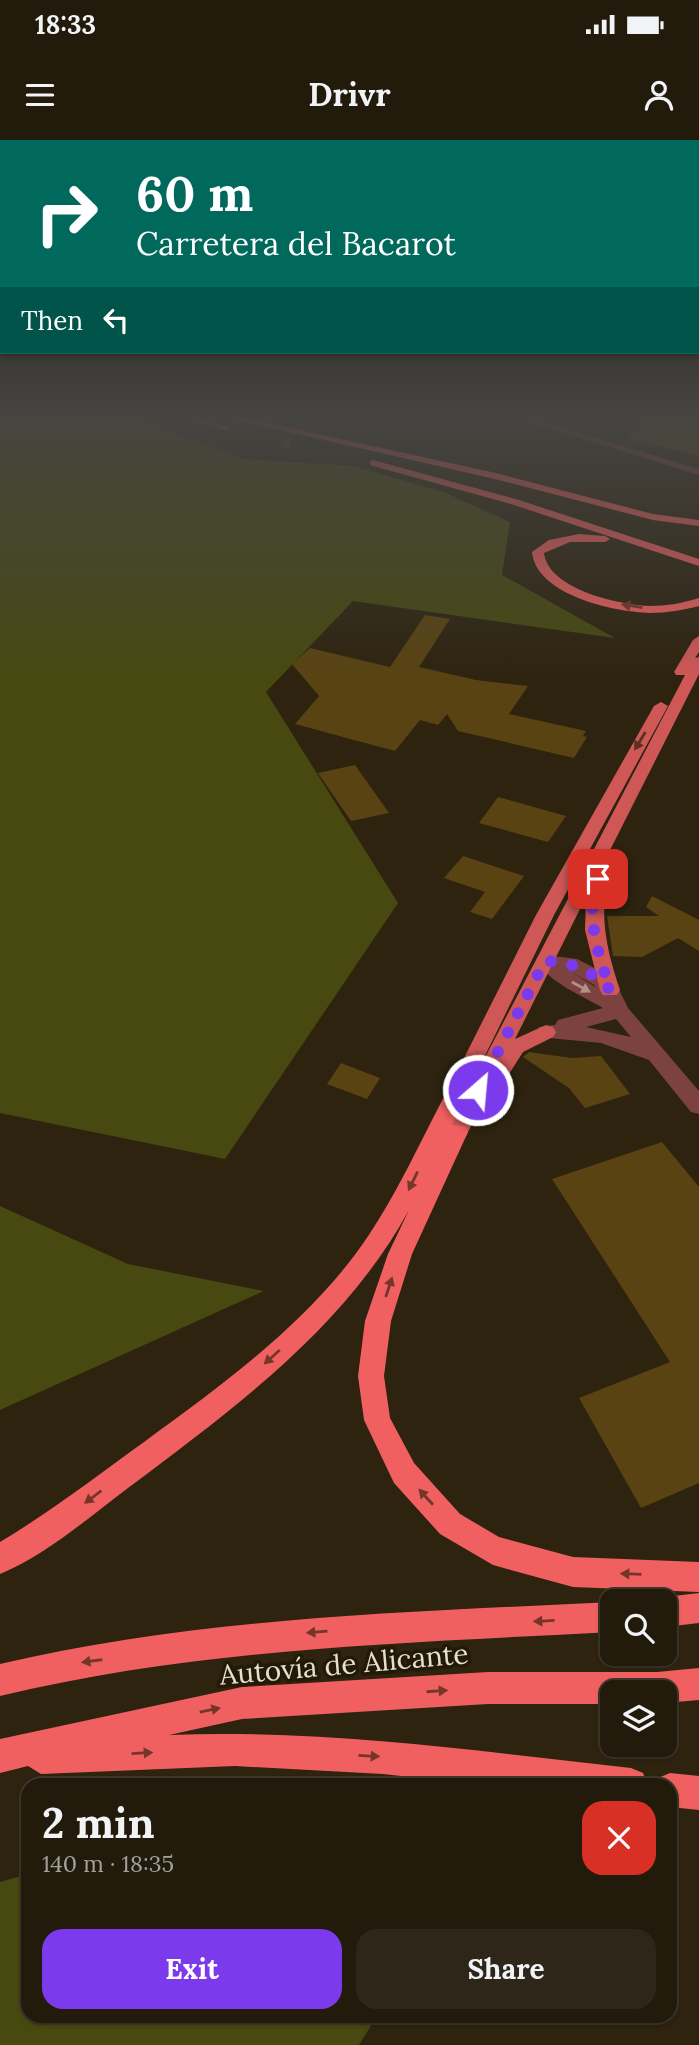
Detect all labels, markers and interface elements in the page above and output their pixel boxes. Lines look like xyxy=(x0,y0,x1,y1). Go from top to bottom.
text: 18:33 xyxy=(35,8,96,41)
text: Drivr xyxy=(308,74,391,115)
icon: menu xyxy=(21,76,59,114)
icon: person xyxy=(640,76,678,114)
text: 60 m xyxy=(136,162,253,224)
icon: right xyxy=(21,168,112,259)
text: Carretera del Bacarot xyxy=(136,223,456,264)
icon: left xyxy=(97,301,135,339)
text: Then xyxy=(21,304,83,337)
one-way arrow xyxy=(621,601,643,612)
one-way arrow xyxy=(634,732,646,751)
pin xyxy=(568,849,628,909)
icon: arrive xyxy=(579,860,617,898)
one-way arrow xyxy=(572,981,591,993)
position arrow xyxy=(441,1053,515,1127)
one-way arrow xyxy=(408,1171,419,1191)
one-way arrow xyxy=(384,1276,395,1297)
one-way arrow xyxy=(264,1349,281,1365)
one-way arrow xyxy=(418,1488,434,1506)
one-way arrow xyxy=(84,1490,102,1504)
one-way arrow xyxy=(620,1569,642,1580)
map controls xyxy=(600,1589,677,1757)
button: search xyxy=(600,1589,677,1666)
one-way arrow xyxy=(533,1615,555,1626)
one-way arrow xyxy=(306,1627,328,1638)
street label: Autovía de Alicante xyxy=(217,1635,470,1693)
one-way arrow xyxy=(80,1656,102,1667)
button: layers xyxy=(600,1680,677,1757)
one-way arrow xyxy=(426,1685,448,1696)
one-way arrow xyxy=(199,1705,221,1716)
one-way arrow xyxy=(131,1748,153,1759)
one-way arrow xyxy=(358,1751,380,1762)
text: 2 min xyxy=(42,1796,155,1850)
button: close xyxy=(582,1801,656,1875)
text: 140 m · 18:35 xyxy=(42,1849,174,1878)
button: Exit xyxy=(42,1929,342,2009)
button: Share xyxy=(356,1929,656,2009)

